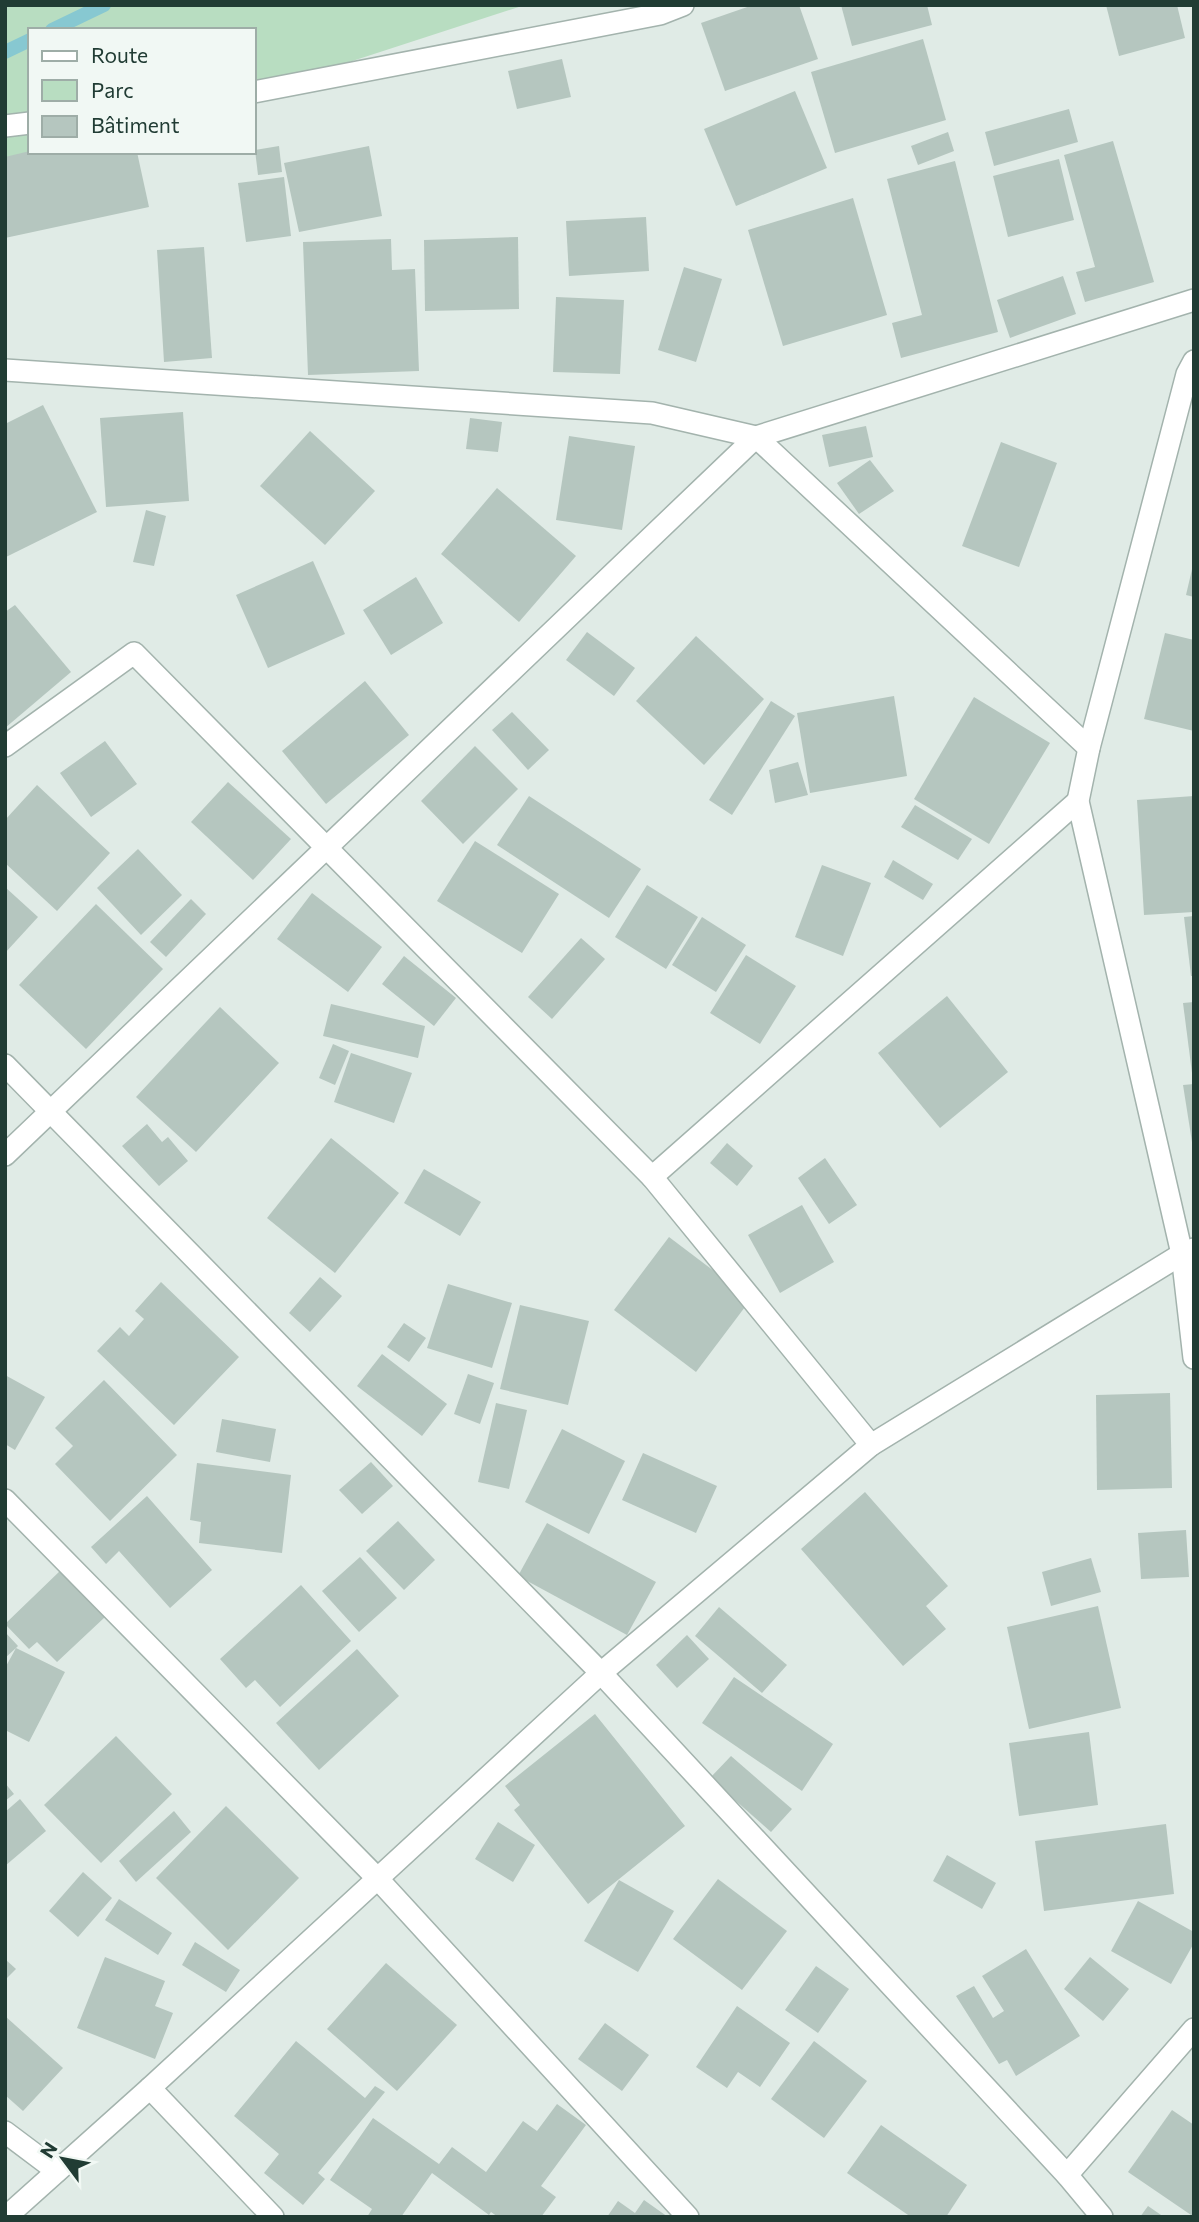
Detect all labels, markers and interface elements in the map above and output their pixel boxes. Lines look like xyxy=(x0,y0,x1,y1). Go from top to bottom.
legend xyxy=(28,28,256,154)
text: Route xyxy=(91,42,148,67)
text: Parc xyxy=(91,77,134,102)
text: Bâtiment xyxy=(91,112,180,137)
north arrow xyxy=(28,2124,98,2194)
text: N xyxy=(35,2138,62,2162)

